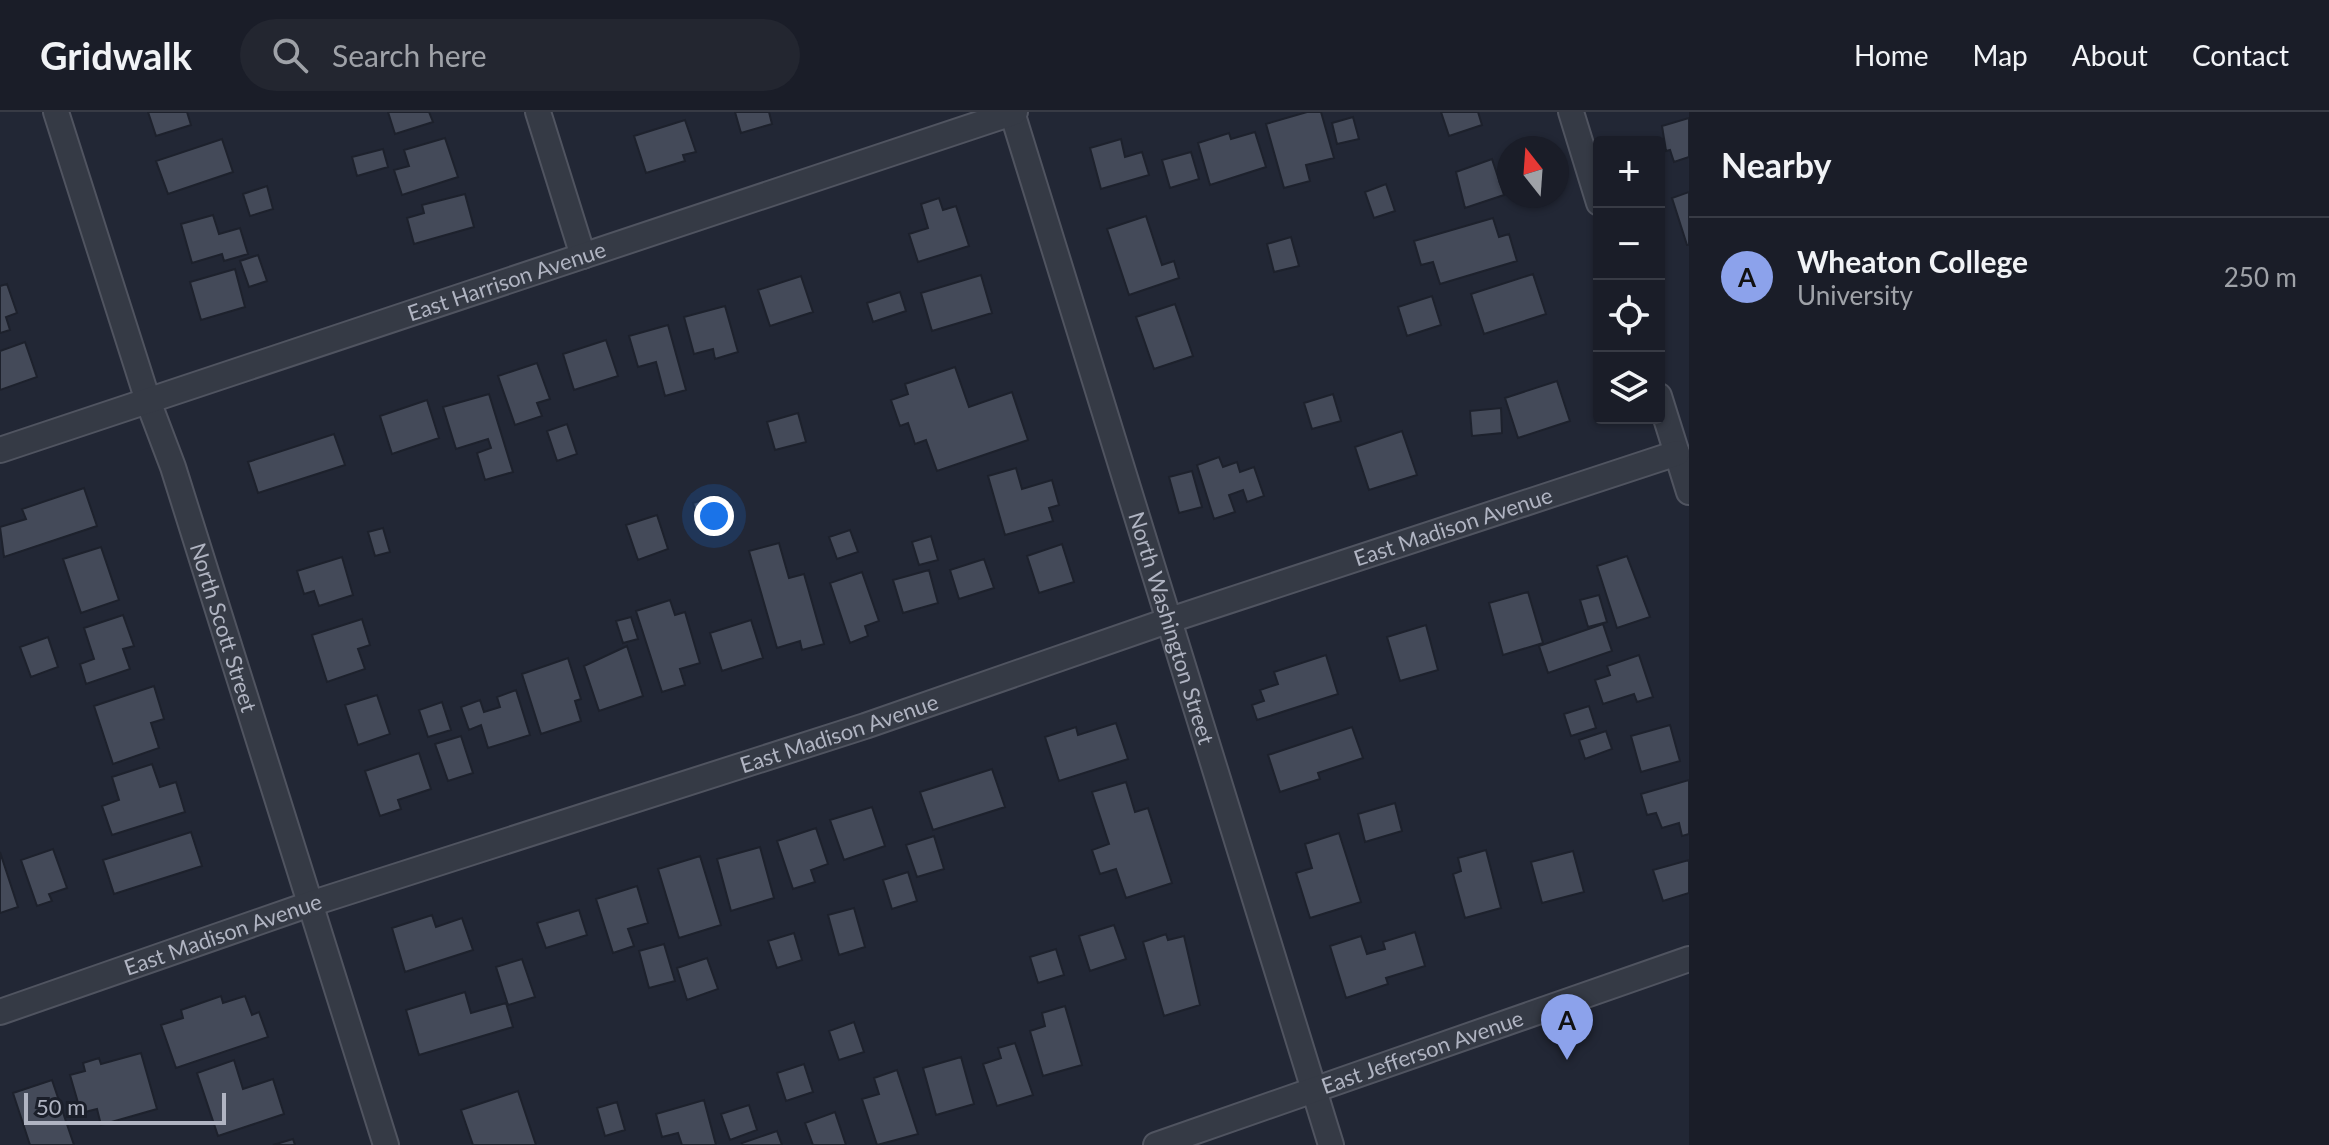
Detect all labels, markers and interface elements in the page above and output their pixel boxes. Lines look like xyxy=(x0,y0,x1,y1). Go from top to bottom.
search box xyxy=(240,19,800,91)
text: Gridwalk xyxy=(40,32,192,78)
icon: search xyxy=(268,33,312,77)
text: Search here xyxy=(332,37,487,73)
text: Home xyxy=(1854,38,1929,72)
text: Map xyxy=(1973,38,2028,72)
text: About xyxy=(2072,38,2148,72)
text: Contact xyxy=(2192,38,2289,72)
north arrow xyxy=(1497,136,1569,208)
map controls xyxy=(1593,136,1665,424)
button: + xyxy=(1593,136,1665,208)
text: Nearby xyxy=(1721,144,1832,185)
button: − xyxy=(1593,208,1665,280)
street label: East Harrison Avenue xyxy=(404,235,609,326)
text: Wheaton College xyxy=(1797,243,2028,279)
text: A xyxy=(1738,261,1756,293)
text: 250 m xyxy=(2224,261,2297,293)
text: University xyxy=(1797,279,1913,311)
button: locate xyxy=(1593,280,1665,352)
button: layers xyxy=(1593,352,1665,424)
street label: East Madison Avenue xyxy=(1350,481,1556,572)
your location xyxy=(694,496,734,536)
street label: North Washington Street xyxy=(1123,508,1220,748)
street label: North Scott Street xyxy=(185,539,263,715)
street label: East Madison Avenue xyxy=(736,688,942,778)
street label: East Madison Avenue xyxy=(120,887,325,981)
pin: A xyxy=(1541,994,1593,1060)
street label: East Jefferson Avenue xyxy=(1317,1004,1527,1099)
scale bar xyxy=(24,1089,226,1125)
text: 50 m xyxy=(36,1093,85,1120)

